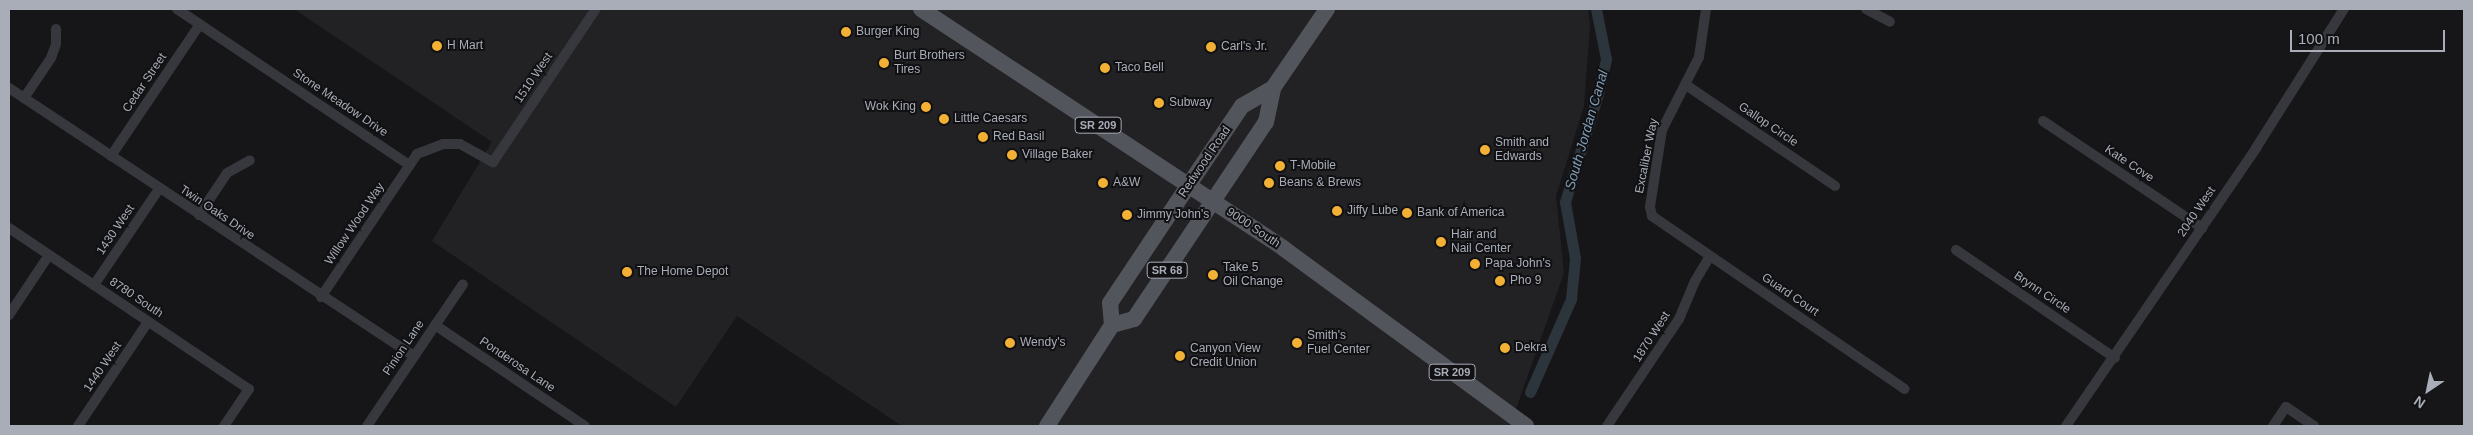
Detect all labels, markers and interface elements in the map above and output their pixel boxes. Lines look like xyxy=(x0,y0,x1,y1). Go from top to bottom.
scale bar xyxy=(2293,20,2448,52)
place label: Burger King xyxy=(856,25,919,39)
marker: Burger King xyxy=(840,26,852,38)
text: 100 m xyxy=(2298,30,2340,47)
place label: H Mart xyxy=(447,39,483,53)
marker: H Mart xyxy=(431,40,443,52)
place label: Carl's Jr. xyxy=(1221,40,1267,54)
marker: Carl's Jr. xyxy=(1205,41,1217,53)
place label: Burt Brothers Tires xyxy=(894,49,965,77)
street label: 1510 West xyxy=(512,50,556,106)
street label: Cedar Street xyxy=(120,51,170,115)
marker: Burt Brothers Tires xyxy=(878,57,890,69)
place label: Taco Bell xyxy=(1115,61,1164,75)
marker: Taco Bell xyxy=(1099,62,1111,74)
street label: Stone Meadow Drive xyxy=(290,66,390,140)
water label: South Jordan Canal xyxy=(1561,68,1611,192)
place label: Subway xyxy=(1169,96,1212,110)
marker: Subway xyxy=(1153,97,1165,109)
place label: Wok King xyxy=(865,100,916,114)
street label: Gallop Circle xyxy=(1736,100,1800,150)
marker: Wok King xyxy=(920,101,932,113)
place label: Little Caesars xyxy=(954,112,1027,126)
marker: Little Caesars xyxy=(938,113,950,125)
road number: SR 209 xyxy=(1074,116,1122,134)
street label: Excaliber Way xyxy=(1633,117,1661,195)
street label: Redwood Road xyxy=(1176,124,1234,200)
place label: Red Basil xyxy=(993,130,1044,144)
marker: Red Basil xyxy=(977,131,989,143)
place label: Smith and Edwards xyxy=(1495,136,1549,164)
street label: Kate Cove xyxy=(2102,142,2156,186)
marker: Smith and Edwards xyxy=(1479,144,1491,156)
place label: Village Baker xyxy=(1022,148,1092,162)
marker: Village Baker xyxy=(1006,149,1018,161)
place label: T-Mobile xyxy=(1290,159,1336,173)
marker: T-Mobile xyxy=(1274,160,1286,172)
place label: A&W xyxy=(1113,176,1140,190)
place label: Beans & Brews xyxy=(1279,176,1361,190)
marker: A&W xyxy=(1097,177,1109,189)
marker: Beans & Brews xyxy=(1263,177,1275,189)
street label: Willow Wood Way xyxy=(322,180,388,268)
street label: Twin Oaks Drive xyxy=(177,183,257,243)
street label: 2040 West xyxy=(2175,184,2219,240)
street label: 1430 West xyxy=(94,202,138,258)
place label: Jiffy Lube xyxy=(1347,204,1398,218)
street label: 9000 South xyxy=(1224,205,1282,251)
marker: Jiffy Lube xyxy=(1331,205,1343,217)
place label: Bank of America xyxy=(1417,206,1505,220)
marker: Bank of America xyxy=(1401,207,1413,219)
place label: Jimmy John's xyxy=(1137,208,1209,222)
marker: Jimmy John's xyxy=(1121,209,1133,221)
place label: Hair and Nail Center xyxy=(1451,228,1511,256)
marker: Hair and Nail Center xyxy=(1435,236,1447,248)
place label: Papa John's xyxy=(1485,257,1551,271)
marker: Papa John's xyxy=(1469,258,1481,270)
place label: Take 5 Oil Change xyxy=(1223,261,1283,289)
road number: SR 68 xyxy=(1146,262,1188,278)
place label: The Home Depot xyxy=(637,265,728,279)
marker: The Home Depot xyxy=(621,266,633,278)
marker: Take 5 Oil Change xyxy=(1207,269,1219,281)
street label: Brynn Circle xyxy=(2011,269,2073,317)
street label: Guard Court xyxy=(1759,271,1821,319)
place label: Pho 9 xyxy=(1510,274,1541,288)
street label: 8780 South xyxy=(107,275,165,321)
marker: Pho 9 xyxy=(1494,275,1506,287)
street label: 1870 West xyxy=(1630,309,1674,365)
street label: Pinion Lane xyxy=(380,318,428,378)
place label: Smith's Fuel Center xyxy=(1307,329,1370,357)
street label: Ponderosa Lane xyxy=(476,334,558,396)
place label: Wendy's xyxy=(1020,336,1065,350)
marker: Wendy's xyxy=(1004,337,1016,349)
marker: Smith's Fuel Center xyxy=(1291,337,1303,349)
street label: 1440 West xyxy=(81,339,125,395)
place label: Dekra xyxy=(1515,341,1547,355)
place label: Canyon View Credit Union xyxy=(1190,342,1260,370)
marker: Dekra xyxy=(1499,342,1511,354)
marker: Canyon View Credit Union xyxy=(1174,350,1186,362)
road number: SR 209 xyxy=(1428,364,1476,381)
north arrow xyxy=(2403,365,2453,415)
text: N xyxy=(2411,393,2428,412)

